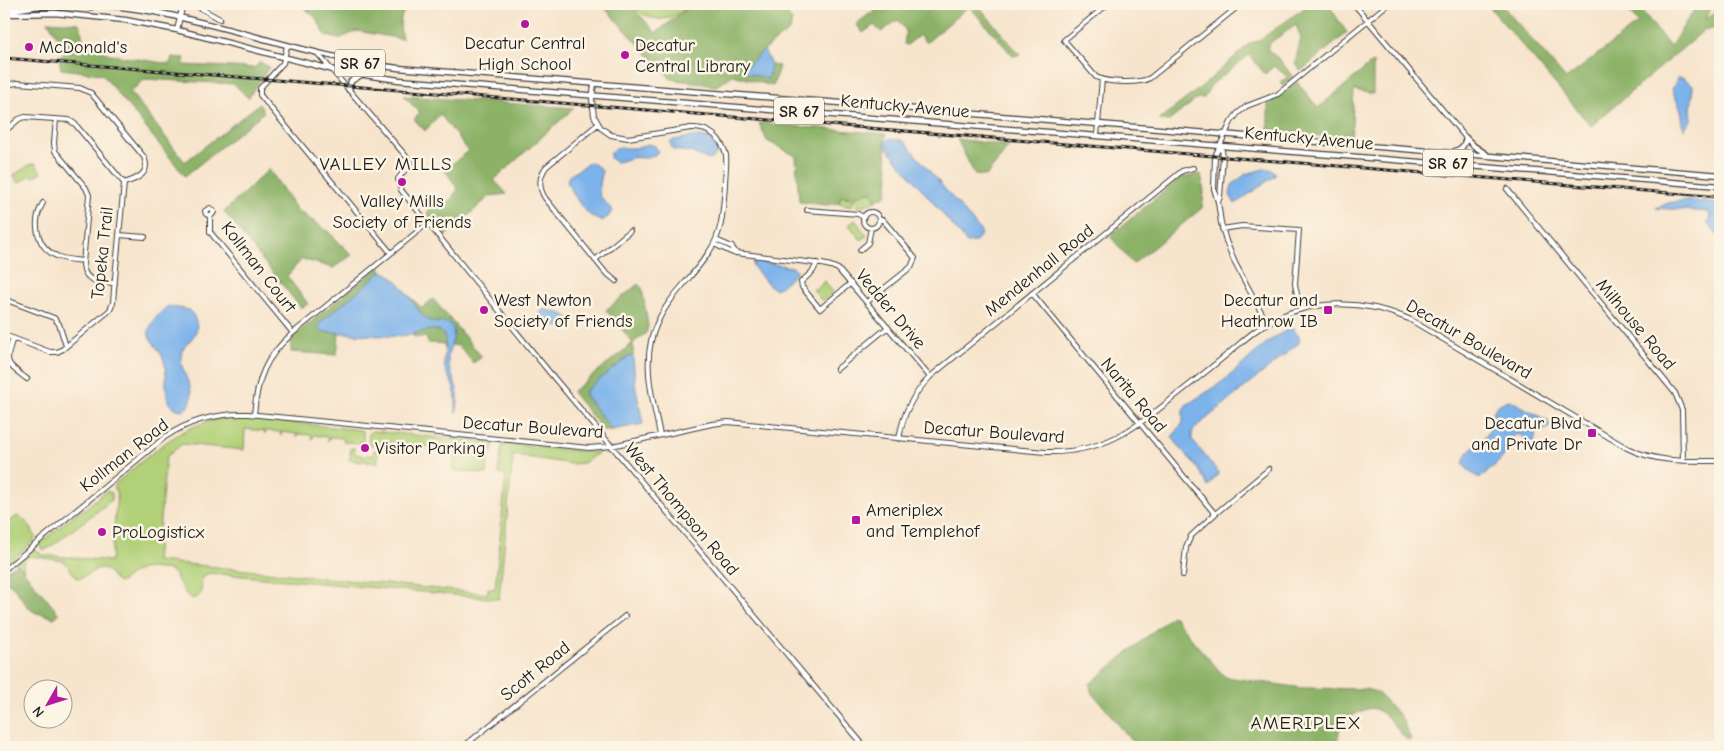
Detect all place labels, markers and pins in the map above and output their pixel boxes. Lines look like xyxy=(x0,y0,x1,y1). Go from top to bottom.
marker: Decatur Central High School xyxy=(519,18,531,30)
place label: Decatur Central High School xyxy=(464,33,586,75)
place label: Decatur Central Library xyxy=(635,35,751,77)
place label: McDonald's xyxy=(39,37,127,58)
marker: McDonald's xyxy=(23,41,35,53)
marker: Decatur Central Library xyxy=(619,49,631,61)
marker: Valley Mills Society of Friends xyxy=(396,176,408,188)
place label: Valley Mills Society of Friends xyxy=(333,191,471,233)
place label: West Newton Society of Friends xyxy=(494,290,633,332)
place label: Decatur and Heathrow IB xyxy=(1221,290,1318,332)
marker: West Newton Society of Friends xyxy=(478,304,490,316)
marker: Decatur and Heathrow IB xyxy=(1322,304,1334,316)
place label: Decatur Blvd and Private Dr xyxy=(1471,413,1583,455)
marker: Decatur Blvd and Private Dr xyxy=(1586,427,1598,439)
place label: Visitor Parking xyxy=(375,438,486,459)
marker: Visitor Parking xyxy=(359,442,371,454)
place label: Ameriplex and Templehof xyxy=(866,500,980,542)
marker: Ameriplex and Templehof xyxy=(850,514,862,526)
place label: ProLogisticx xyxy=(112,522,205,543)
marker: ProLogisticx xyxy=(96,526,108,538)

